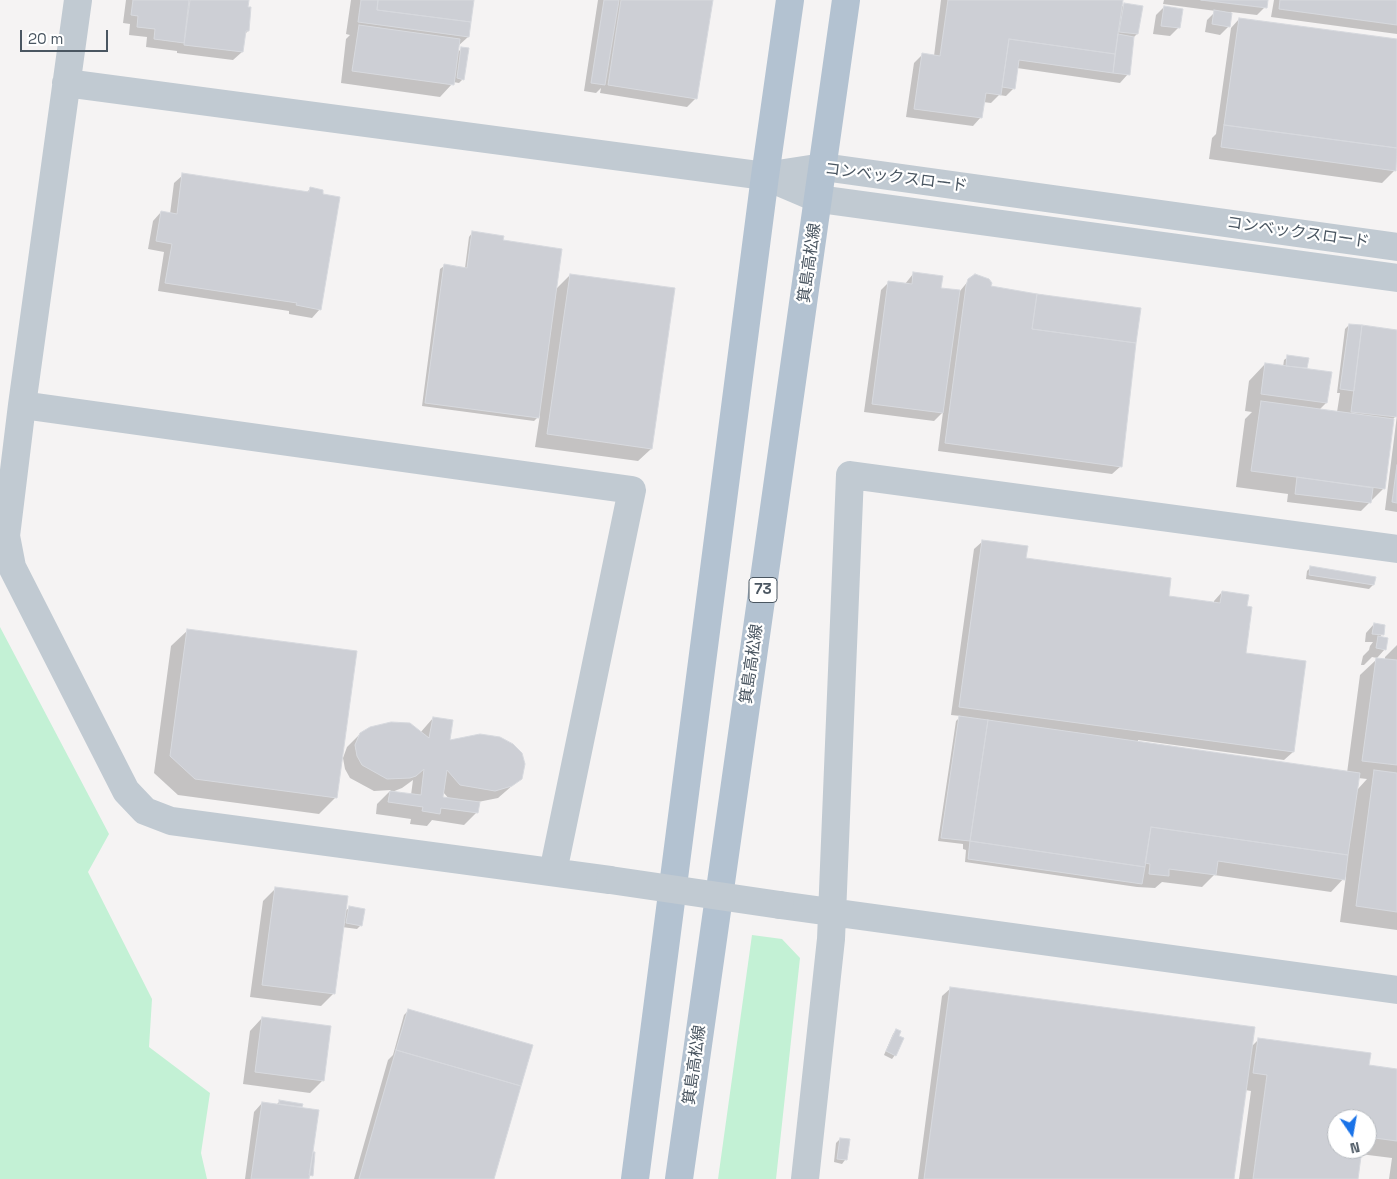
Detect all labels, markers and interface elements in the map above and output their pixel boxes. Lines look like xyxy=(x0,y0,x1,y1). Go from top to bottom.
scale bar xyxy=(22,20,110,52)
text: 20 m xyxy=(28,29,63,48)
street label: コンベックスロード xyxy=(823,160,969,196)
street label: コンベックスロード xyxy=(1225,213,1371,253)
street label: 箕島高松線 xyxy=(795,222,825,304)
road number: 73 xyxy=(749,578,777,602)
street label: 箕島高松線 xyxy=(737,623,767,705)
street label: 箕島高松線 xyxy=(680,1024,710,1106)
north arrow xyxy=(1327,1109,1377,1159)
text: N xyxy=(1348,1138,1361,1157)

